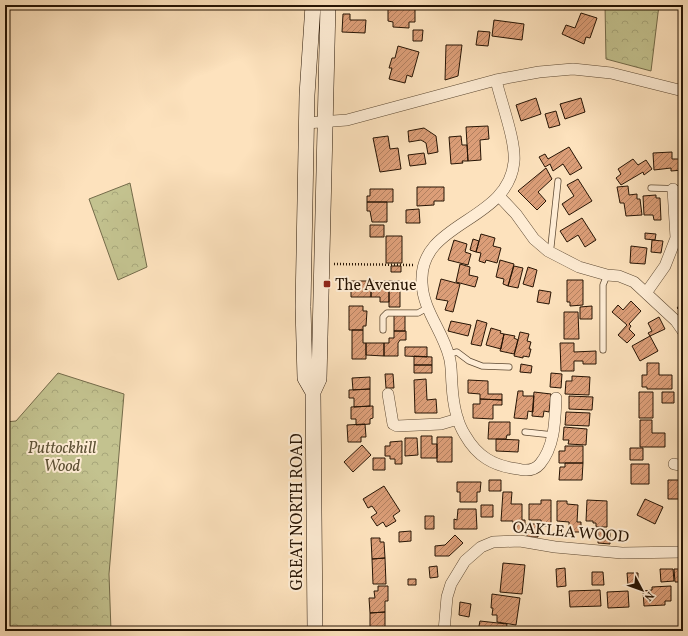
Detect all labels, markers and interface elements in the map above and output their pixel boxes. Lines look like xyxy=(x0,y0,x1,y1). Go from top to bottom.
place label: The Avenue xyxy=(335,275,417,297)
marker: The Avenue xyxy=(322,279,332,289)
street label: GREAT NORTH ROAD xyxy=(287,433,309,591)
park label: Puttockhill Wood xyxy=(28,438,96,478)
street label: OAKLEA WOOD xyxy=(512,517,630,549)
north arrow xyxy=(622,570,662,610)
text: N xyxy=(640,588,657,604)

